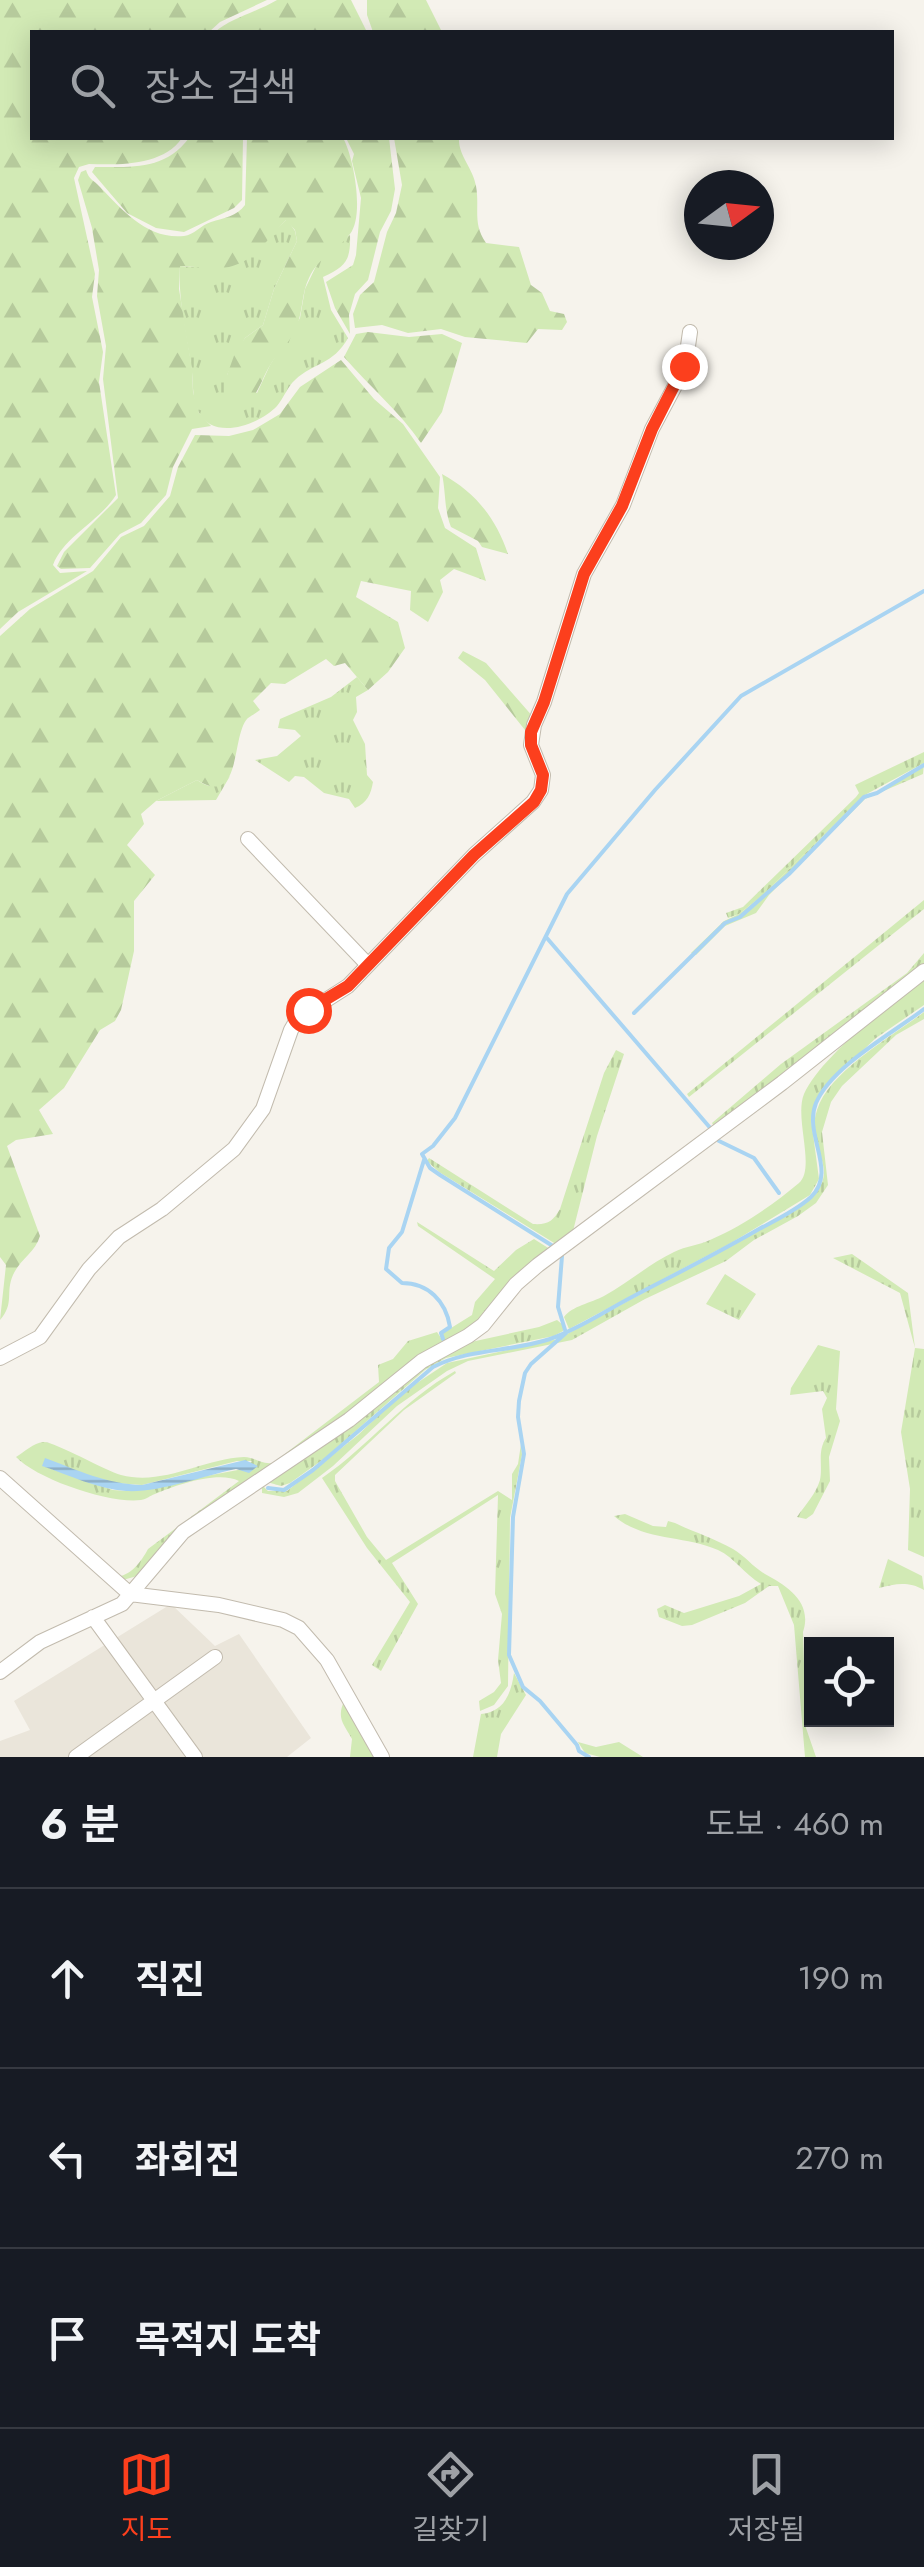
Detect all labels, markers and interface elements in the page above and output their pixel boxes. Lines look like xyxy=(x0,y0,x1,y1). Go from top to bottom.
search box xyxy=(30,30,894,140)
icon: search xyxy=(65,58,120,113)
text: 장소 검색 xyxy=(145,59,296,114)
north arrow xyxy=(684,170,774,260)
route end xyxy=(662,344,708,390)
route start xyxy=(286,988,332,1034)
map controls xyxy=(804,1637,894,1727)
button: locate xyxy=(804,1637,894,1727)
text: 6 분 xyxy=(40,1794,119,1855)
text: 도보 · 460 m xyxy=(705,1801,884,1847)
icon: ahead xyxy=(40,1951,95,2006)
text: 직진 xyxy=(135,1952,205,2007)
text: 190 m xyxy=(797,1955,884,2001)
icon: left xyxy=(40,2131,95,2186)
text: 좌회전 xyxy=(135,2132,240,2187)
text: 270 m xyxy=(795,2135,884,2181)
icon: arrive xyxy=(40,2311,95,2366)
text: 목적지 도착 xyxy=(135,2312,321,2367)
tab: 지도 xyxy=(119,2447,174,2550)
tab: 길찾기 xyxy=(412,2447,489,2550)
tab: 저장됨 xyxy=(728,2447,805,2550)

